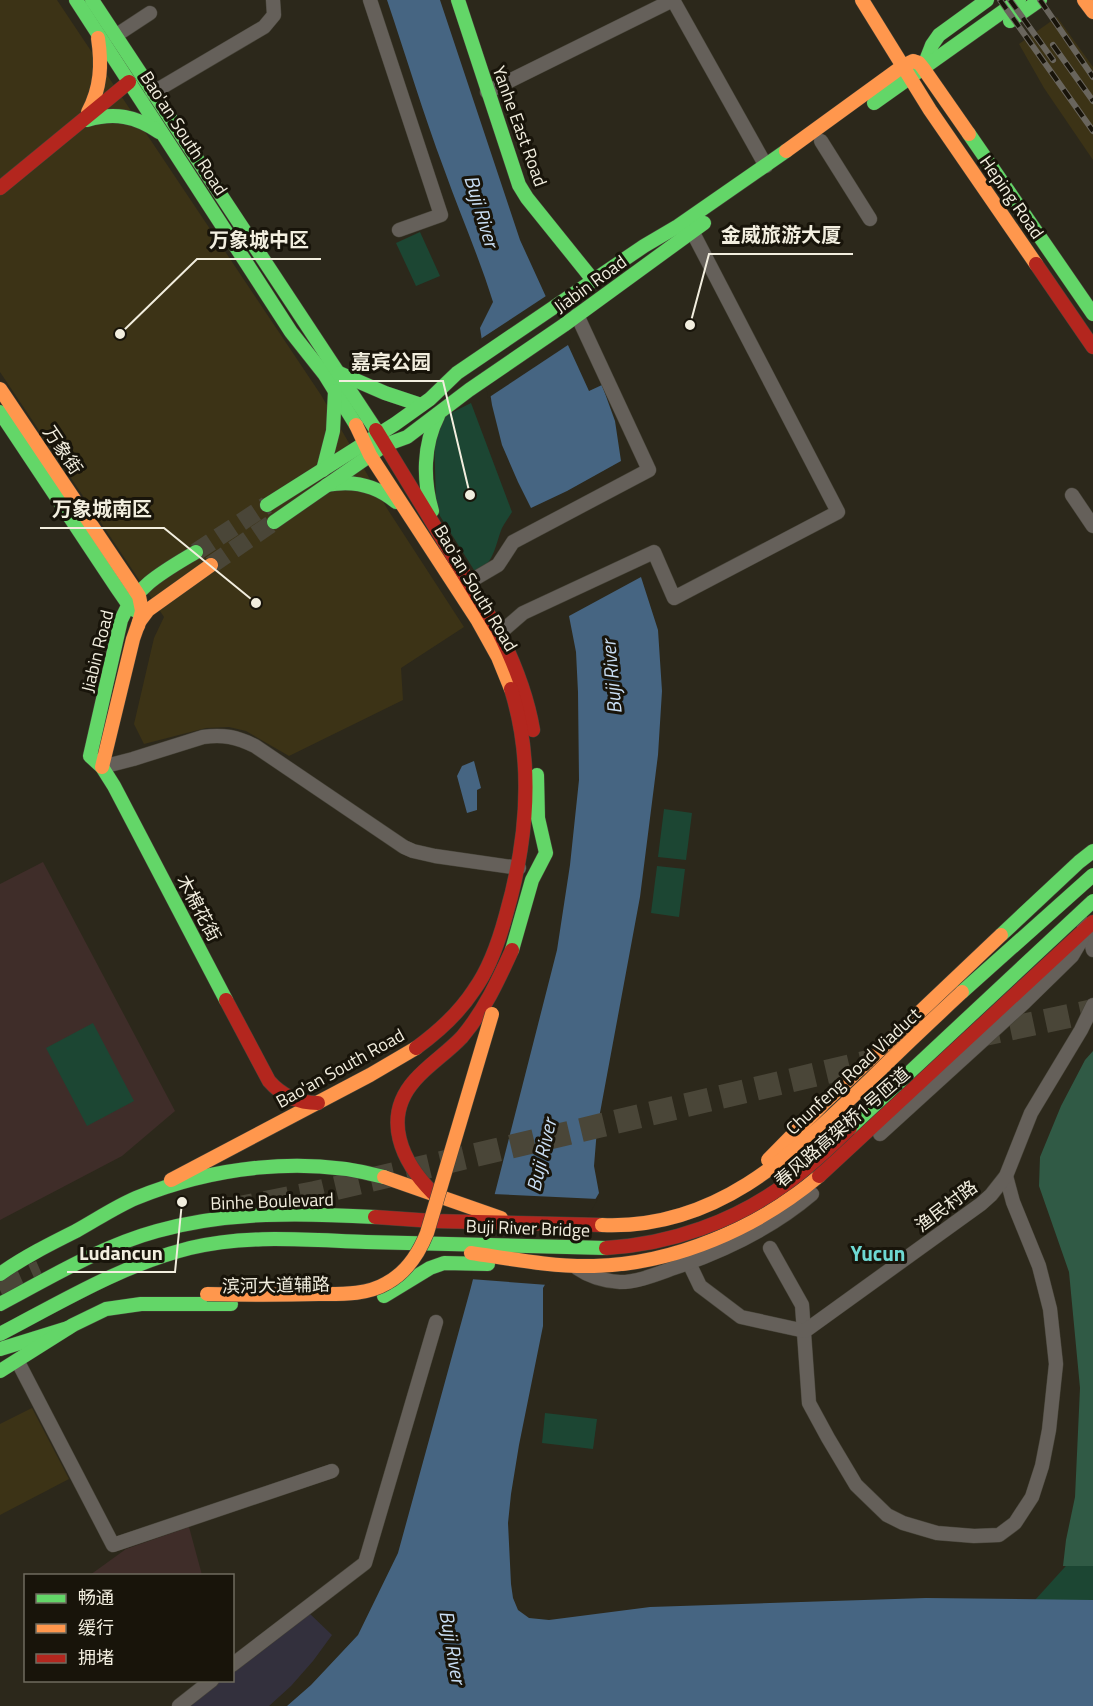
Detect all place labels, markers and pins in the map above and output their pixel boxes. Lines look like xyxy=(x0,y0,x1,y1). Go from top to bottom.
callout: 金威旅游大厦 xyxy=(709,216,853,254)
callout: 万象城中区 xyxy=(197,221,321,259)
callout: 嘉宾公园 xyxy=(339,343,443,381)
callout: 万象城南区 xyxy=(40,490,164,528)
callout: Ludancun xyxy=(67,1234,175,1272)

